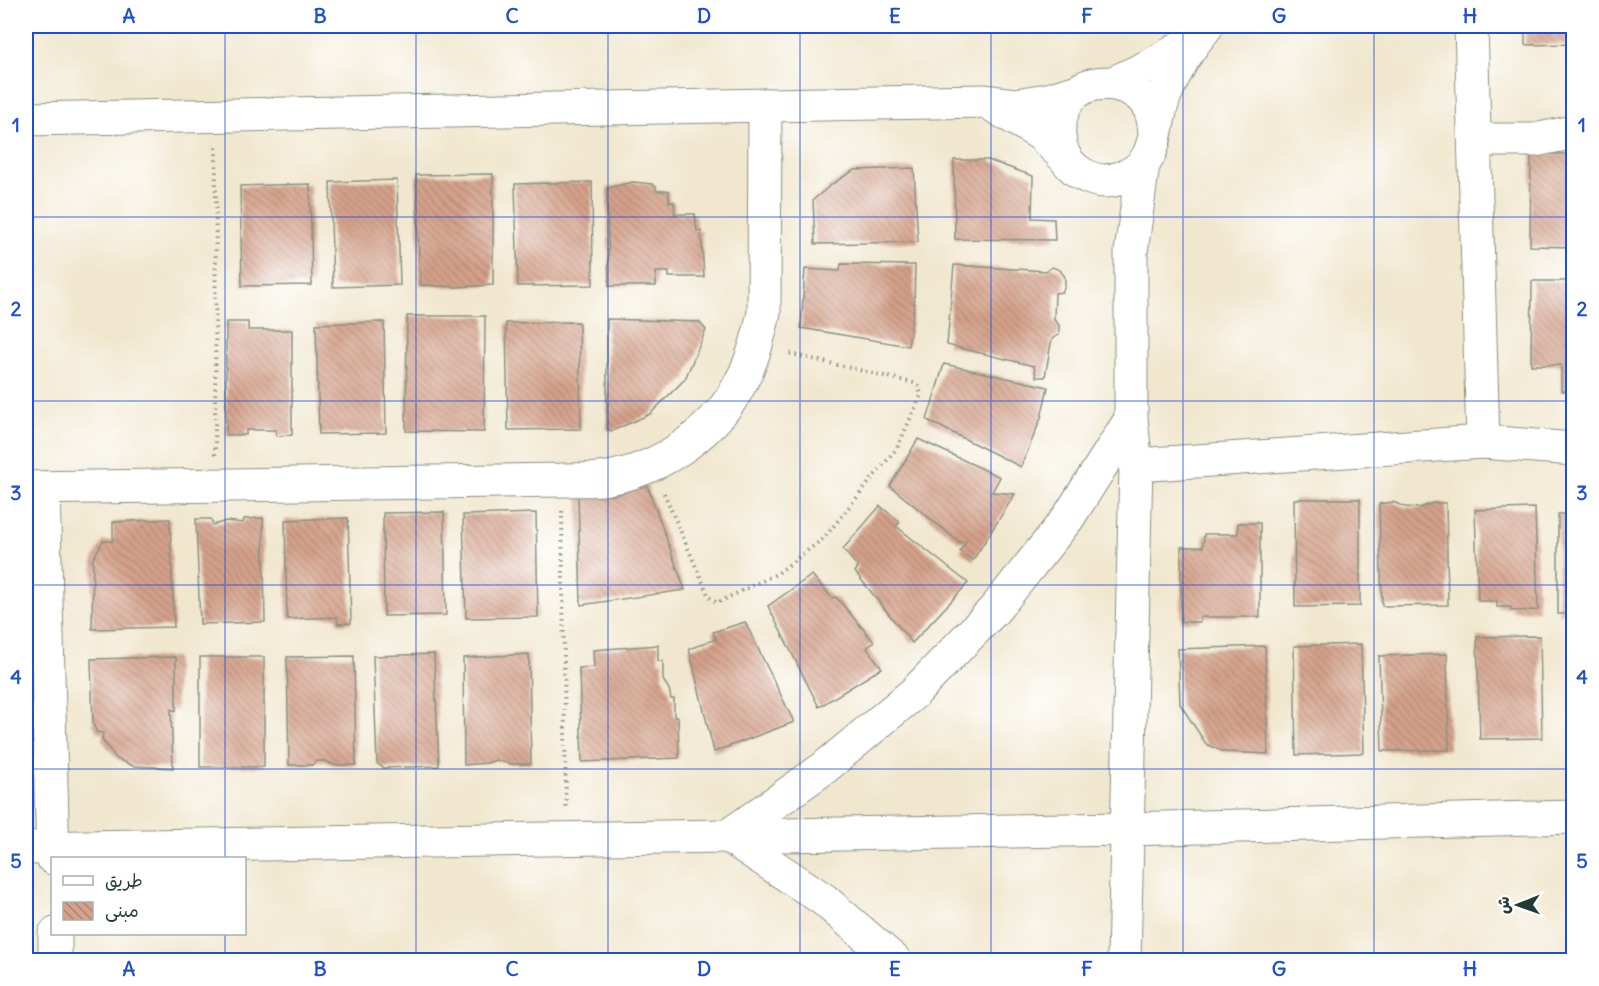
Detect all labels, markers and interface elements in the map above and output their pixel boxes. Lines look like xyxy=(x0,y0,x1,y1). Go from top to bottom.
text: A xyxy=(123,3,136,28)
text: B xyxy=(313,3,327,28)
text: C xyxy=(505,3,519,28)
text: D xyxy=(697,3,711,28)
text: E xyxy=(889,3,901,28)
text: F xyxy=(1081,3,1093,28)
text: G xyxy=(1272,3,1286,28)
text: H xyxy=(1463,3,1477,28)
text: 1 xyxy=(12,112,20,137)
text: 1 xyxy=(1578,112,1586,137)
text: 2 xyxy=(11,296,22,321)
text: 2 xyxy=(1577,296,1588,321)
text: 3 xyxy=(10,480,22,505)
text: 3 xyxy=(1576,480,1588,505)
text: 4 xyxy=(10,664,22,689)
text: 4 xyxy=(1576,664,1588,689)
text: 5 xyxy=(10,848,22,873)
text: 5 xyxy=(1576,848,1588,873)
legend xyxy=(51,857,246,935)
text: طريق xyxy=(105,869,143,892)
north arrow xyxy=(1488,875,1548,935)
text: ش xyxy=(1493,896,1513,914)
text: مبنى xyxy=(105,899,139,922)
text: A xyxy=(123,956,136,981)
text: B xyxy=(313,956,327,981)
text: C xyxy=(505,956,519,981)
text: D xyxy=(697,956,711,981)
text: E xyxy=(889,956,901,981)
text: F xyxy=(1081,956,1093,981)
text: G xyxy=(1272,956,1286,981)
text: H xyxy=(1463,956,1477,981)

